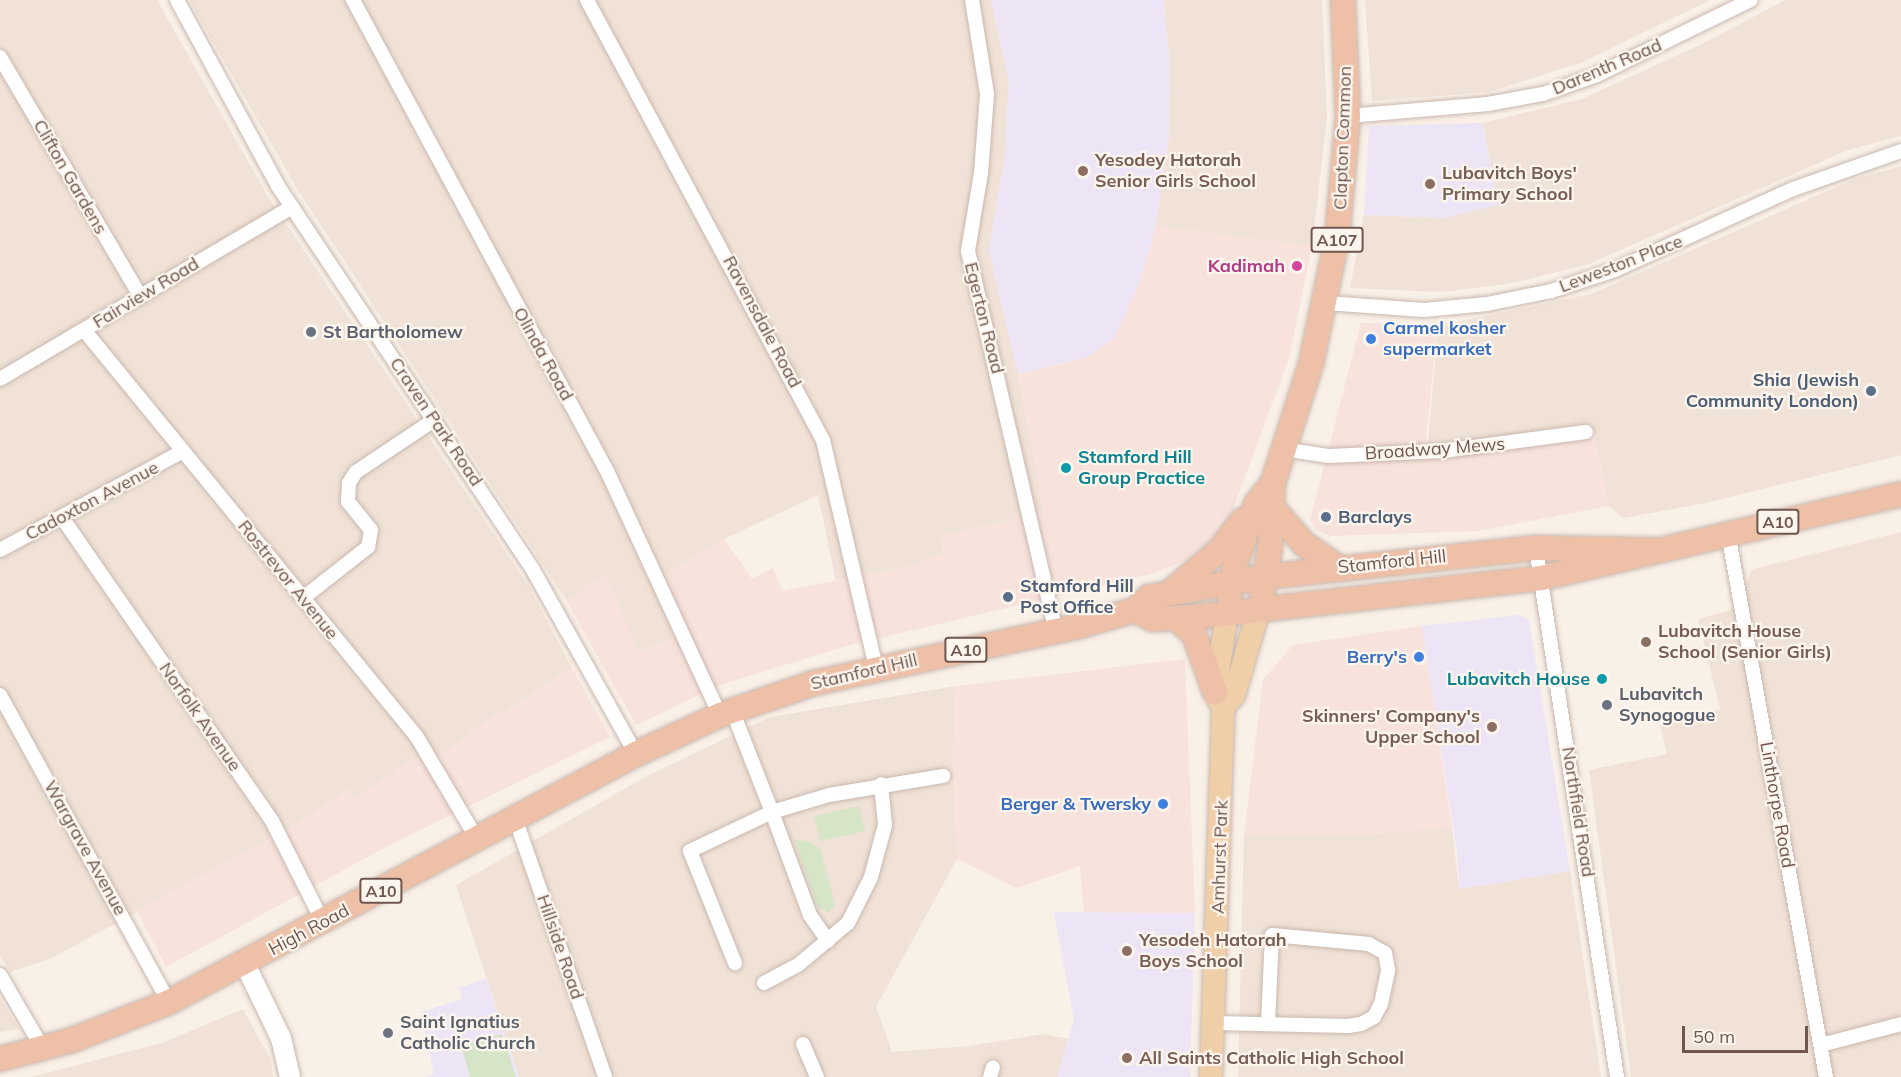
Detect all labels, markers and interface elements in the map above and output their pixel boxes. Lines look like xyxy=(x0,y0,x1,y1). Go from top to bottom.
street label: Darenth Road xyxy=(1549,34,1665,100)
street label: Clapton Common xyxy=(1330,66,1356,210)
street label: Clifton Gardens xyxy=(28,116,112,238)
place label: Yesodey Hatorah Senior Girls School xyxy=(1095,150,1256,192)
place label: Lubavitch Boys' Primary School xyxy=(1442,163,1577,206)
marker: Yesodey Hatorah Senior Girls School xyxy=(1076,164,1090,178)
marker: Lubavitch Boys' Primary School xyxy=(1423,177,1437,191)
road number: A107 xyxy=(1310,227,1364,253)
street label: Leweston Place xyxy=(1556,231,1686,297)
street label: Ravensdale Road xyxy=(718,252,806,392)
street label: Fairview Road xyxy=(89,253,203,333)
place label: Kadimah xyxy=(1208,255,1285,277)
marker: Kadimah xyxy=(1290,259,1304,273)
street label: Egerton Road xyxy=(960,260,1008,376)
street label: Olinda Road xyxy=(508,304,578,404)
place label: Carmel kosher supermarket xyxy=(1383,318,1506,360)
place label: St Bartholomew xyxy=(323,321,463,343)
marker: St Bartholomew xyxy=(304,325,318,339)
marker: Carmel kosher supermarket xyxy=(1364,332,1378,346)
street label: Craven Park Road xyxy=(385,354,487,490)
place label: Shia (Jewish Community London) xyxy=(1686,370,1859,412)
marker: Shia (Jewish Community London) xyxy=(1864,384,1878,398)
street label: Broadway Mews xyxy=(1364,433,1506,465)
place label: Stamford Hill Group Practice xyxy=(1078,447,1205,490)
street label: Cadoxton Avenue xyxy=(22,457,162,545)
marker: Stamford Hill Group Practice xyxy=(1059,461,1073,475)
place label: Barclays xyxy=(1338,506,1412,528)
road number: A10 xyxy=(1756,509,1800,535)
marker: Barclays xyxy=(1319,510,1333,524)
street label: Rostrevor Avenue xyxy=(233,516,343,644)
street label: Stamford Hill xyxy=(1337,546,1447,578)
place label: Stamford Hill Post Office xyxy=(1020,576,1134,618)
marker: Stamford Hill Post Office xyxy=(1001,590,1015,604)
place label: Lubavitch House School (Senior Girls) xyxy=(1658,621,1832,664)
marker: Lubavitch House School (Senior Girls) xyxy=(1639,635,1653,649)
road number: A10 xyxy=(944,637,988,663)
place label: Berry's xyxy=(1347,646,1407,668)
street label: Stamford Hill xyxy=(809,649,919,695)
marker: Berry's xyxy=(1412,650,1426,664)
street label: Norfolk Avenue xyxy=(155,658,245,776)
place label: Lubavitch House xyxy=(1447,668,1590,690)
marker: Lubavitch House xyxy=(1595,672,1609,686)
place label: Lubavitch Synogogue xyxy=(1619,684,1715,726)
marker: Lubavitch Synogogue xyxy=(1600,698,1614,712)
place label: Skinners' Company's Upper School xyxy=(1302,706,1480,748)
marker: Skinners' Company's Upper School xyxy=(1485,720,1499,734)
street label: Linthorpe Road xyxy=(1755,740,1799,870)
street label: Northfield Road xyxy=(1557,745,1599,879)
street label: Wargrave Avenue xyxy=(39,777,131,919)
place label: Berger & Twersky xyxy=(1001,793,1151,815)
marker: Berger & Twersky xyxy=(1156,797,1170,811)
street label: Amhurst Park xyxy=(1207,800,1233,914)
road number: A10 xyxy=(358,878,404,904)
street label: Hillside Road xyxy=(532,892,588,1002)
street label: High Road xyxy=(265,900,353,960)
place label: Yesodeh Hatorah Boys School xyxy=(1139,930,1287,972)
marker: Yesodeh Hatorah Boys School xyxy=(1120,944,1134,958)
place label: Saint Ignatius Catholic Church xyxy=(400,1012,536,1054)
scale bar xyxy=(1685,1014,1811,1052)
text: 50 m xyxy=(1693,1025,1735,1048)
marker: Saint Ignatius Catholic Church xyxy=(381,1026,395,1040)
place label: All Saints Catholic High School xyxy=(1139,1047,1404,1069)
marker: All Saints Catholic High School xyxy=(1120,1051,1134,1065)

